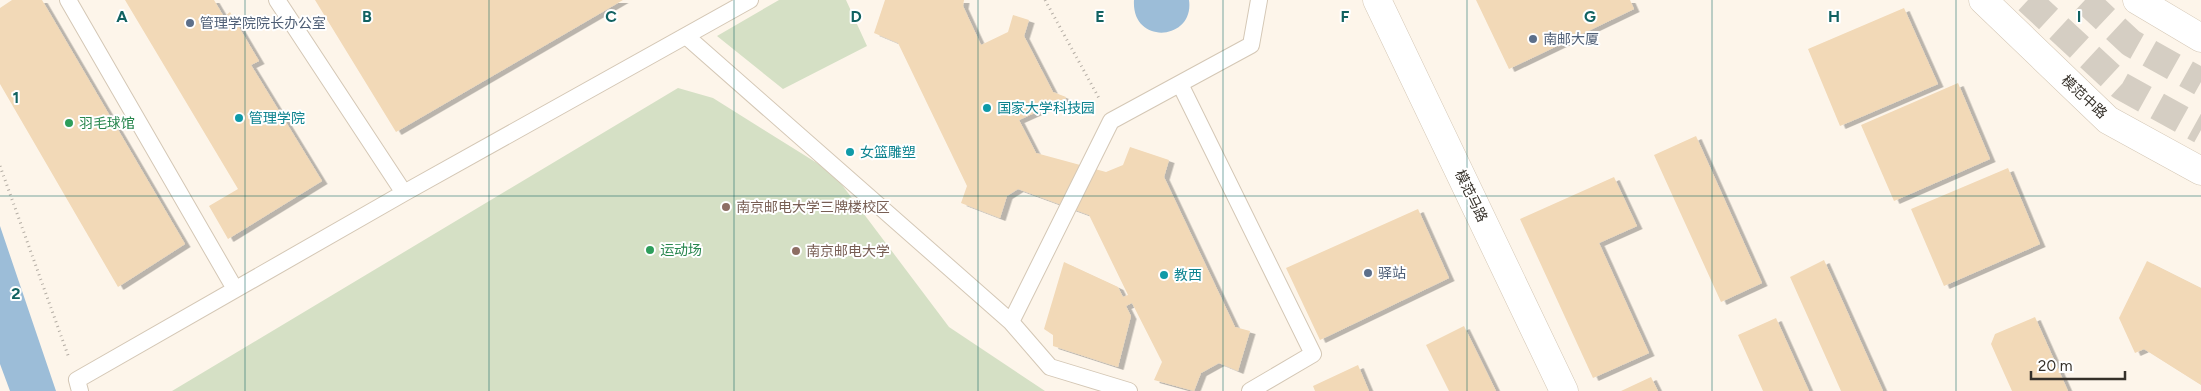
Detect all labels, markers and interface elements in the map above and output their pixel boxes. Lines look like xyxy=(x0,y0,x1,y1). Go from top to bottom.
text: A xyxy=(116,7,128,26)
text: B xyxy=(362,7,372,26)
text: C xyxy=(605,7,617,26)
text: D xyxy=(850,7,862,26)
text: E xyxy=(1095,7,1105,26)
text: F xyxy=(1341,7,1350,26)
text: G xyxy=(1584,7,1596,26)
text: H xyxy=(1828,7,1840,26)
text: I xyxy=(2077,7,2081,26)
place label: 管理学院院长办公室 xyxy=(200,15,326,32)
marker: 管理学院院长办公室 xyxy=(184,17,196,29)
place label: 南邮大厦 xyxy=(1543,31,1599,48)
marker: 南邮大厦 xyxy=(1527,33,1539,45)
street label: 模范中路 xyxy=(2058,72,2110,122)
text: 1 xyxy=(13,88,19,107)
place label: 国家大学科技园 xyxy=(997,100,1095,117)
marker: 国家大学科技园 xyxy=(981,102,993,114)
place label: 管理学院 xyxy=(249,110,305,127)
marker: 管理学院 xyxy=(233,112,245,124)
place label: 羽毛球馆 xyxy=(79,115,135,132)
marker: 羽毛球馆 xyxy=(63,117,75,129)
place label: 女篮雕塑 xyxy=(860,144,916,161)
marker: 女篮雕塑 xyxy=(844,146,856,158)
street label: 模范马路 xyxy=(1451,167,1491,225)
place label: 南京邮电大学三牌楼校区 xyxy=(736,199,890,216)
marker: 南京邮电大学三牌楼校区 xyxy=(720,201,732,213)
place label: 运动场 xyxy=(660,242,702,259)
place label: 南京邮电大学 xyxy=(806,243,890,260)
marker: 运动场 xyxy=(644,244,656,256)
marker: 南京邮电大学 xyxy=(790,245,802,257)
place label: 驿站 xyxy=(1378,265,1406,282)
place label: 教西 xyxy=(1174,267,1202,284)
marker: 驿站 xyxy=(1362,267,1374,279)
marker: 教西 xyxy=(1158,269,1170,281)
text: 2 xyxy=(11,284,21,303)
scale bar xyxy=(2031,348,2125,380)
text: 20 m xyxy=(2038,357,2072,375)

